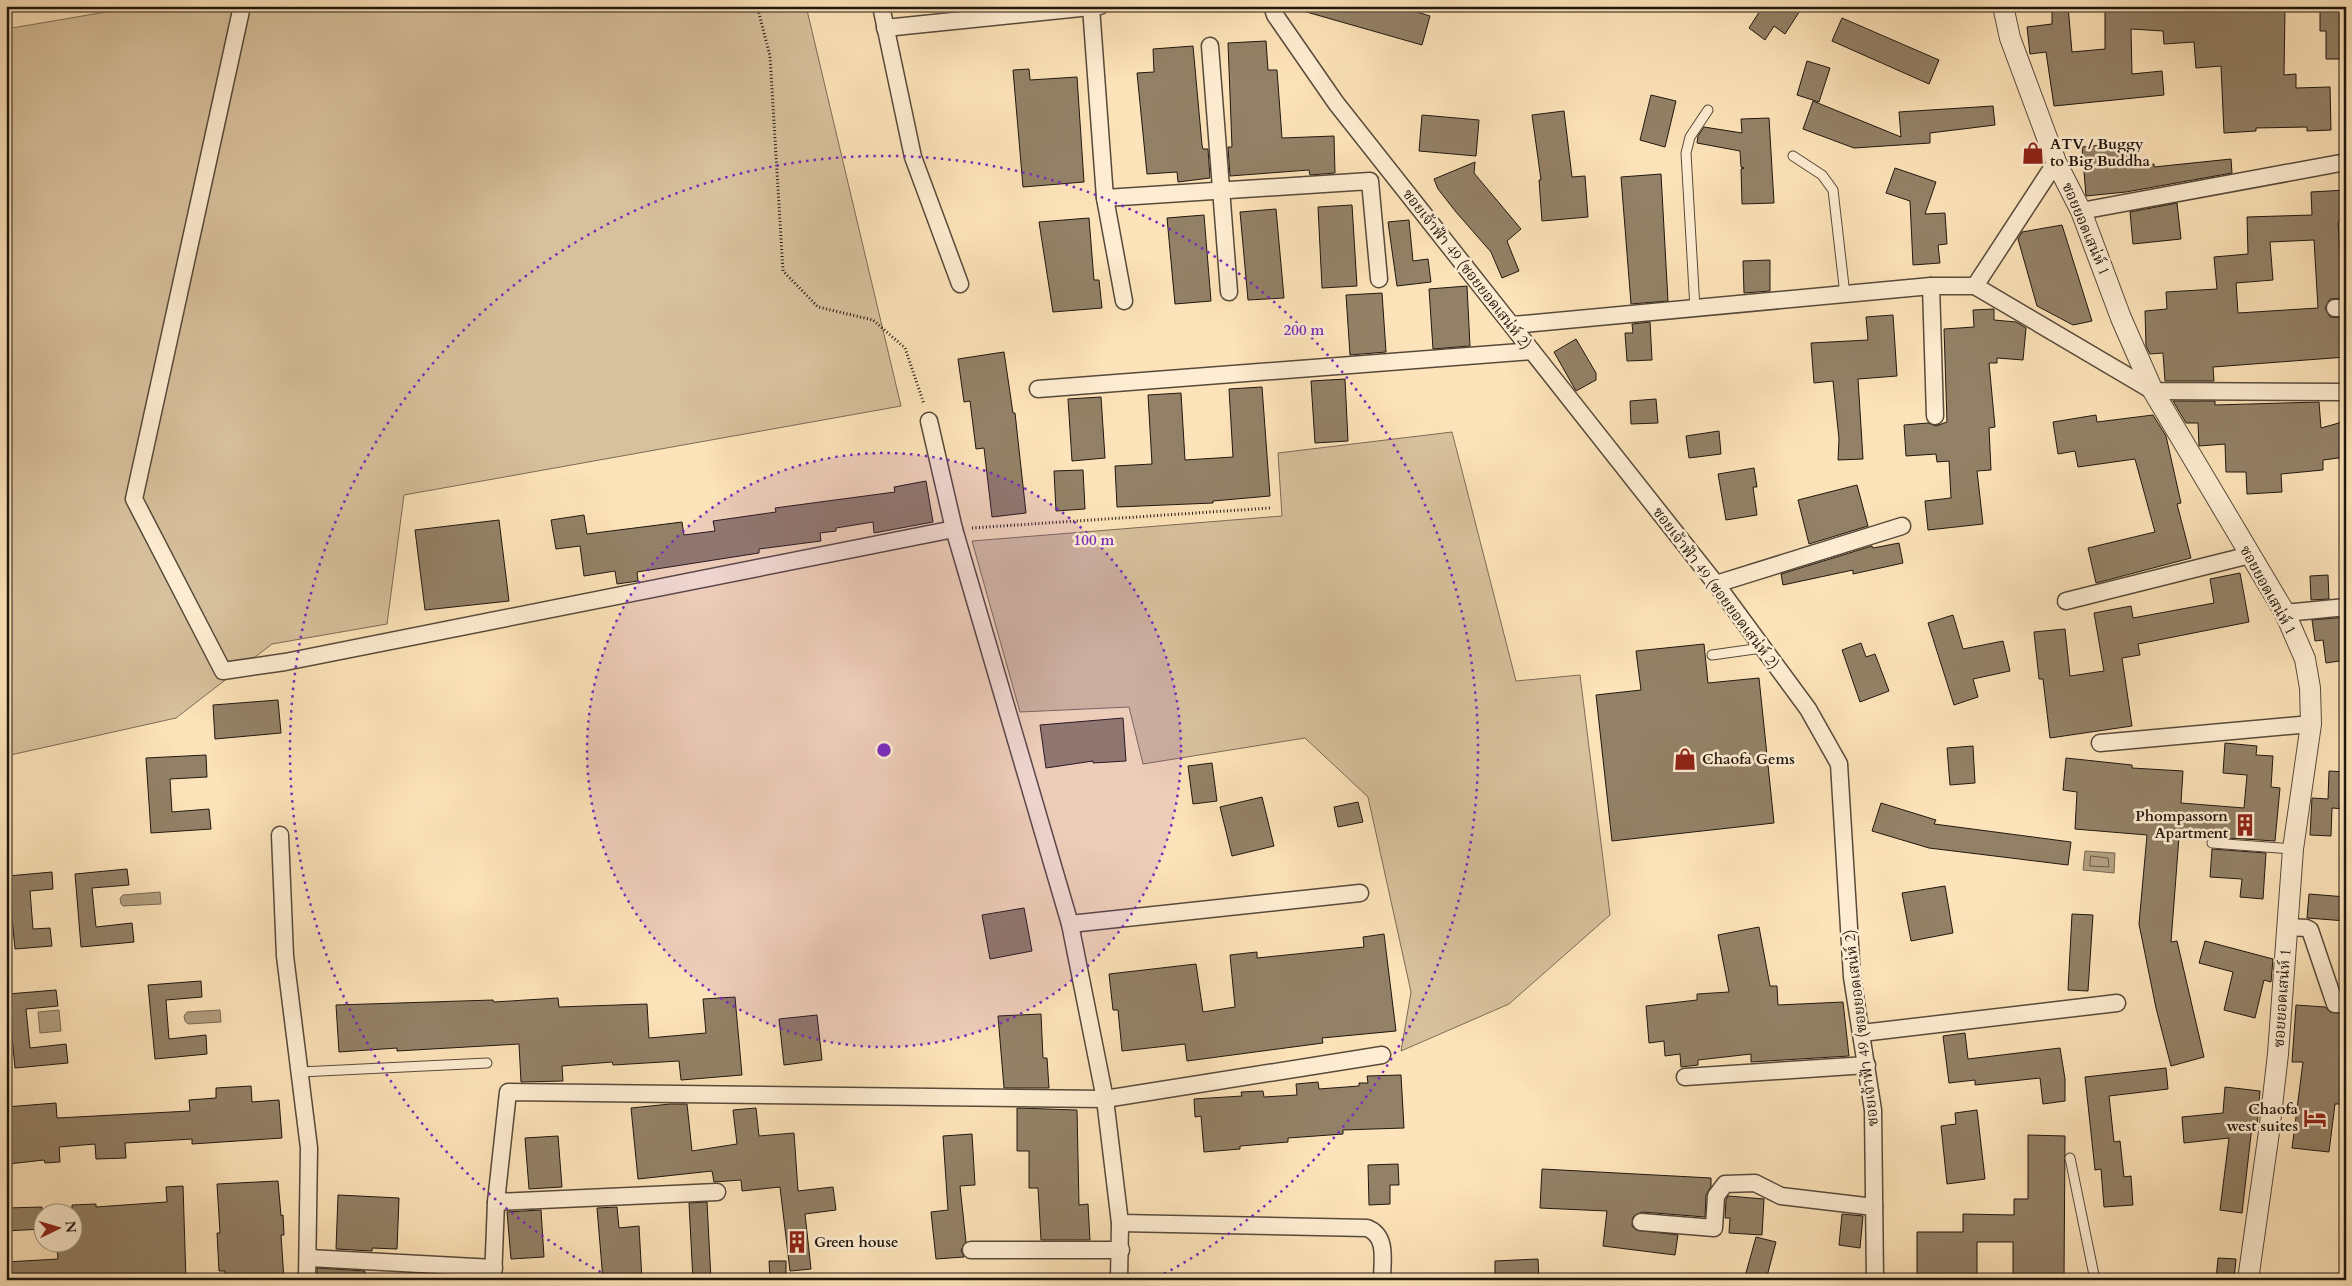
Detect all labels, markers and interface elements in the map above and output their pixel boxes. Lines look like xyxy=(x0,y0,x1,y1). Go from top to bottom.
place label: ATV / Buggy to Big Buddha xyxy=(2050,134,2151,171)
shop icon: ATV / Buggy to Big Buddha xyxy=(2020,140,2046,166)
street label: ซอยยอดเสน่ห์ 1 xyxy=(2057,179,2115,279)
street label: ซอยเจ้าฟ้า 49 (ซอยยอดเสน่ห์ 2) xyxy=(1398,185,1536,353)
text: 200 m xyxy=(1284,320,1325,340)
street label: ซอยเจ้าฟ้า 49 (ซอยยอดเสน่ห์ 2) xyxy=(1648,503,1784,673)
text: 100 m xyxy=(1074,530,1115,550)
street label: ซอยยอดเสน่ห์ 1 xyxy=(2235,542,2301,638)
centre of rings xyxy=(875,741,893,759)
shop icon: Chaofa Gems xyxy=(1672,746,1698,772)
place label: Chaofa Gems xyxy=(1702,749,1795,769)
place label: Phompassorn Apartment xyxy=(2135,806,2229,843)
building icon: Phompassorn Apartment xyxy=(2232,812,2258,838)
street label: ซอยเจ้าฟ้า 49 (ซอยยอดเสน่ห์ 2) xyxy=(1839,928,1883,1128)
street label: ซอยยอดเสน่ห์ 1 xyxy=(2269,948,2295,1048)
place label: Chaofa west suites xyxy=(2227,1099,2299,1136)
hotel icon: Chaofa west suites xyxy=(2302,1105,2328,1131)
north arrow xyxy=(32,1204,82,1254)
text: N xyxy=(60,1220,80,1234)
building icon: Green house xyxy=(784,1229,810,1255)
place label: Green house xyxy=(814,1232,898,1252)

